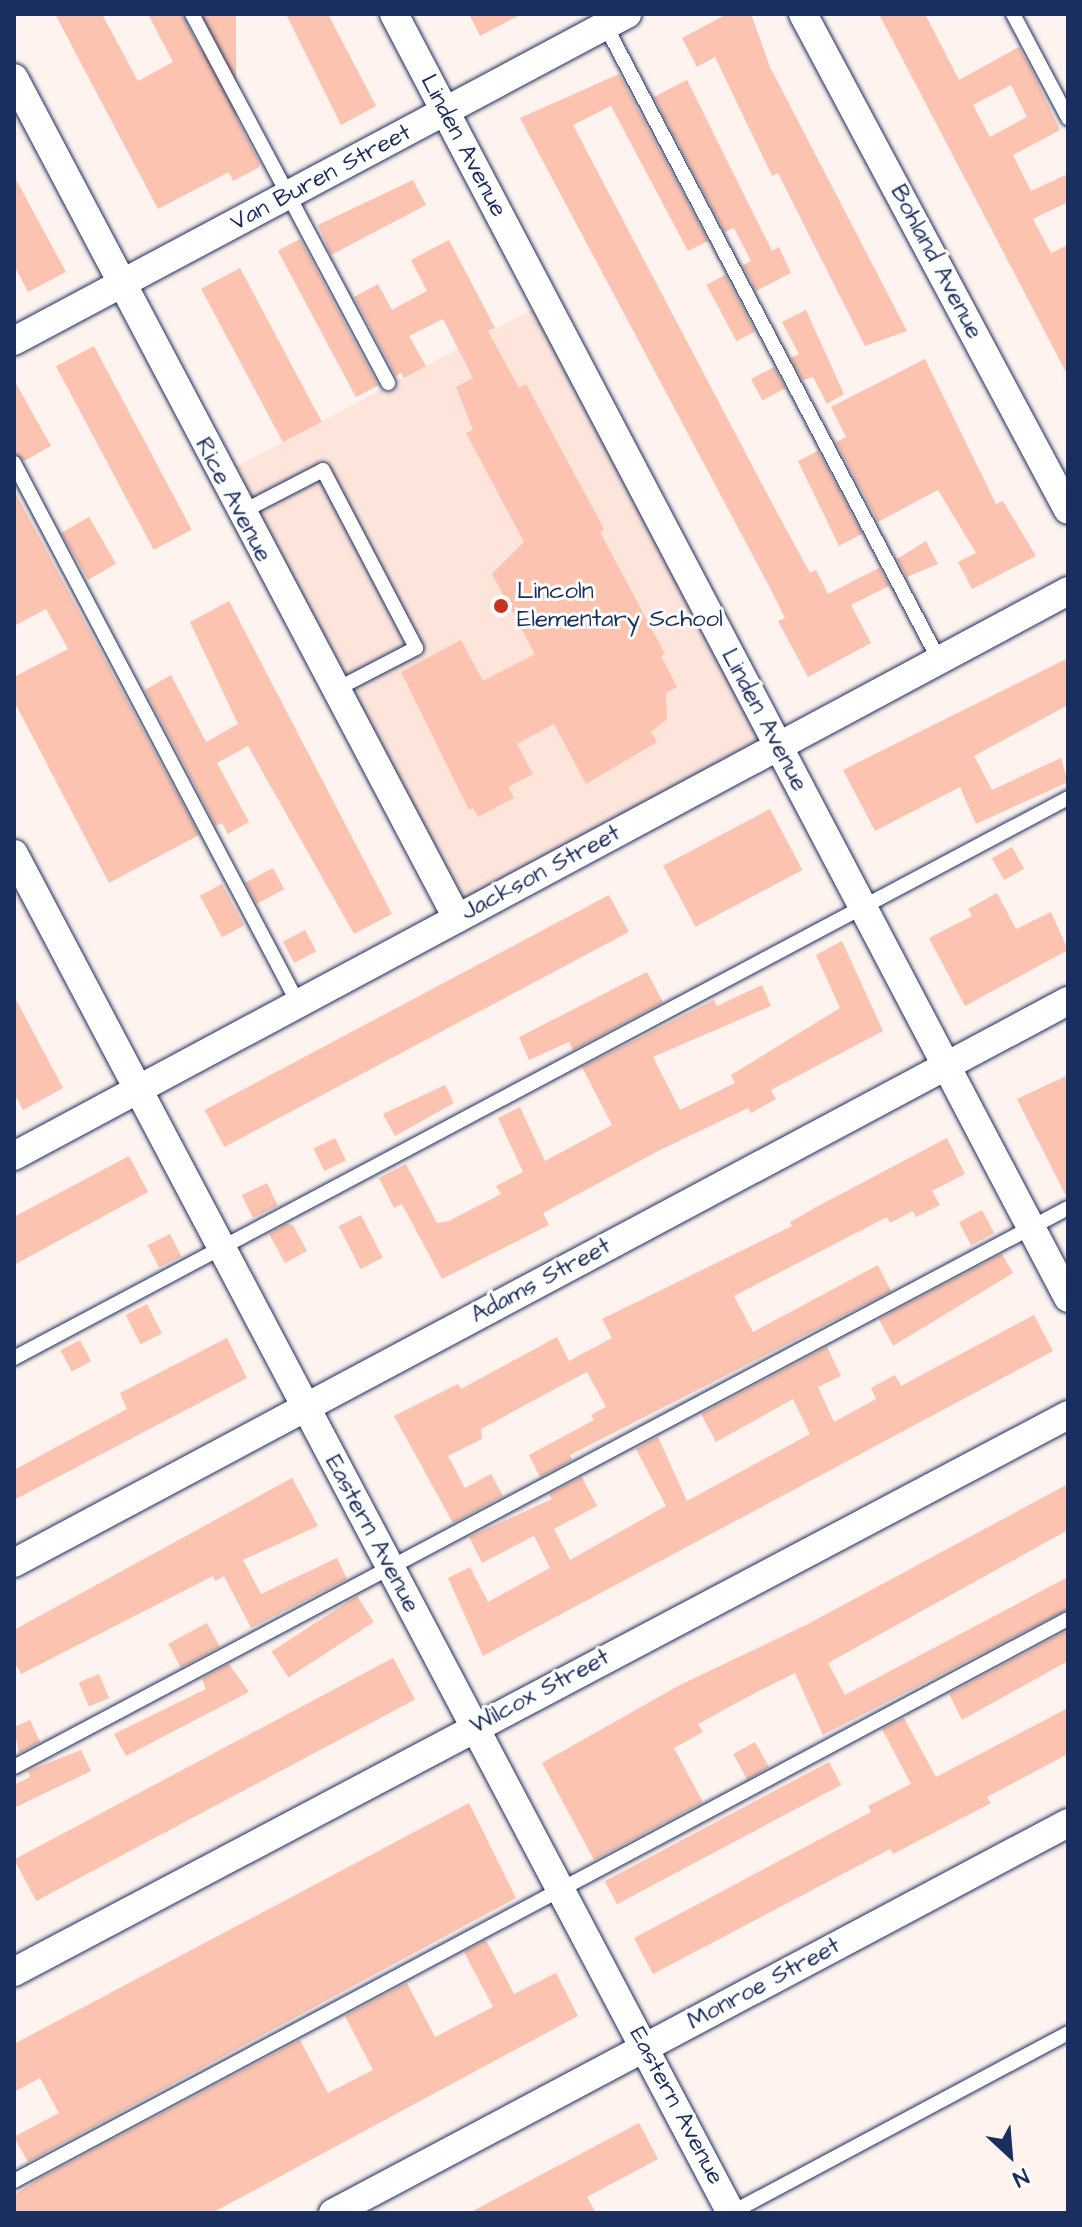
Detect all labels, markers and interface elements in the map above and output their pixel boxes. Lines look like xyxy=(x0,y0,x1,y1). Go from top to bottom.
street label: Linden Avenue xyxy=(413,70,513,222)
street label: Van Buren Street xyxy=(226,118,416,238)
street label: Bohland Avenue xyxy=(883,180,989,344)
street label: Rice Avenue xyxy=(188,433,278,567)
place label: Lincoln Elementary School xyxy=(517,578,723,634)
marker: Lincoln Elementary School xyxy=(492,597,510,615)
street label: Linden Avenue xyxy=(714,644,814,796)
street label: Jackson Street xyxy=(457,819,625,927)
street label: Adams Street xyxy=(466,1232,616,1330)
street label: Eastern Avenue xyxy=(318,1450,426,1618)
street label: Wilcox Street xyxy=(465,1643,615,1741)
street label: Monroe Street xyxy=(683,1932,845,2036)
street label: Eastern Avenue xyxy=(622,2022,730,2190)
north arrow xyxy=(970,2115,1050,2195)
text: N xyxy=(1008,2160,1034,2194)

